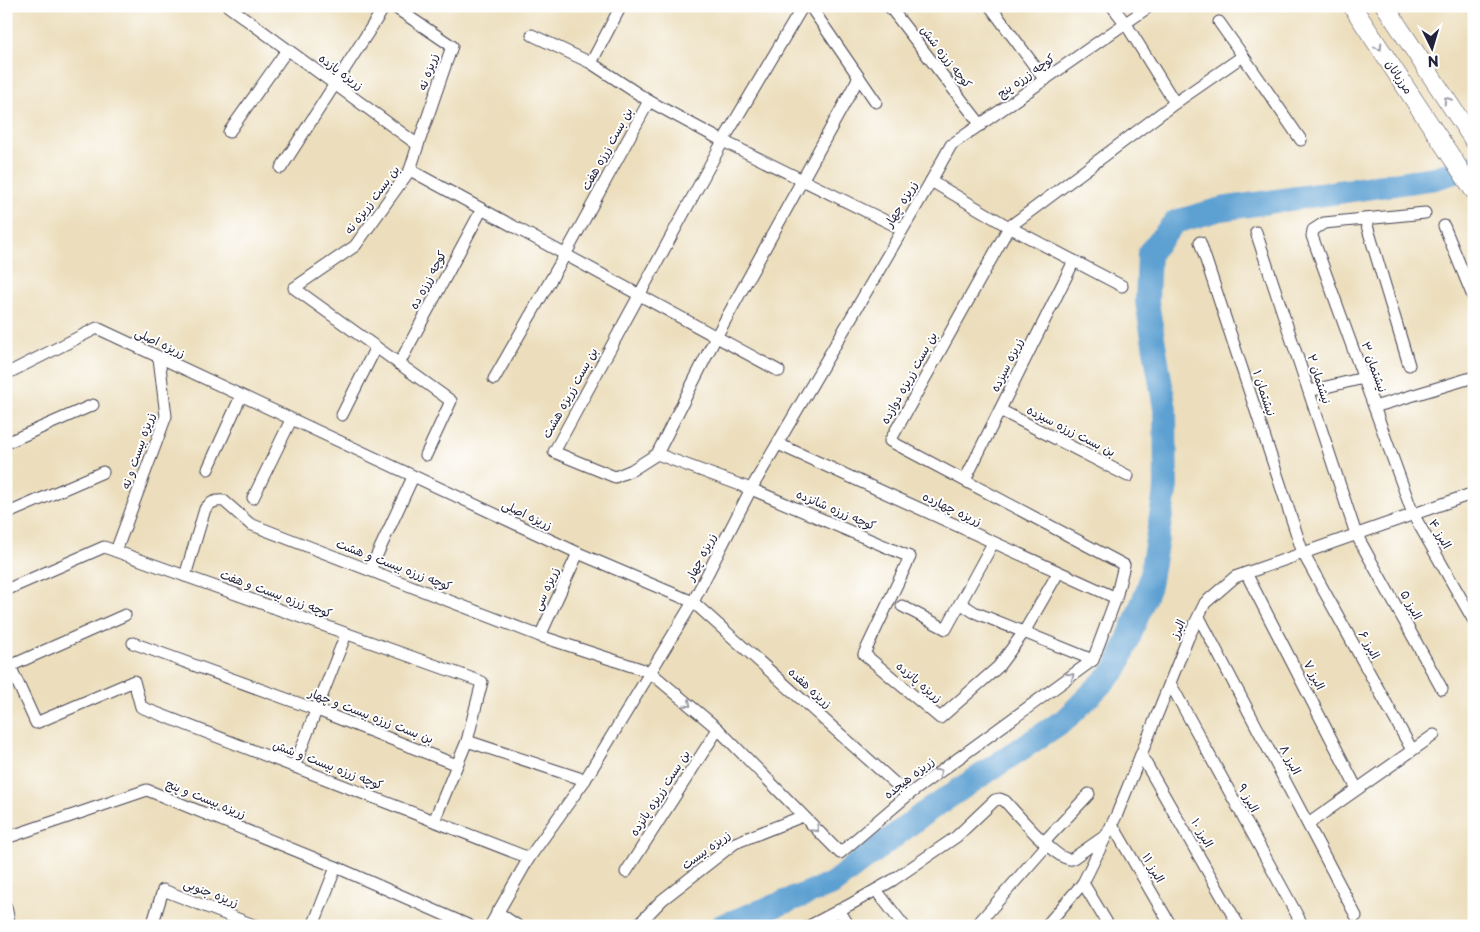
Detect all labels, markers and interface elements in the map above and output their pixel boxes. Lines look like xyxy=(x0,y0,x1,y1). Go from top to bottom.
street label: کوچه زرزه شش xyxy=(917,21,977,92)
north arrow xyxy=(1408,22,1458,72)
one-way arrow xyxy=(1372,42,1382,51)
street label: زریزه یازده xyxy=(315,49,368,94)
street label: کوچه زرزه پنج xyxy=(993,49,1058,103)
street label: زریزه نه xyxy=(412,51,442,93)
text: N xyxy=(1427,51,1440,72)
street label: مرزبانان xyxy=(1382,56,1418,97)
one-way arrow xyxy=(1444,97,1453,106)
street label: بن بست زرزه هفت xyxy=(576,104,636,193)
street label: بن بست زریزه نه xyxy=(339,161,403,238)
street label: زریزه چهار xyxy=(879,177,921,231)
street label: کوچه زرزه ده xyxy=(404,247,450,312)
street label: زریزه اصلی xyxy=(132,323,189,362)
street label: بن بست زریزه دوازده xyxy=(875,328,941,427)
street label: زریزه سیزده xyxy=(985,334,1027,395)
street label: نيشتمان ۳ xyxy=(1357,339,1392,395)
street label: بن بست زریزه هشت xyxy=(537,344,602,441)
street label: نيشتمان ۲ xyxy=(1303,352,1336,406)
street label: نيشتمان ۱ xyxy=(1249,367,1281,418)
street label: بن بست زرزه سیزده xyxy=(1024,400,1119,460)
street label: زریزه بیست و نه xyxy=(115,410,159,492)
street label: کوچه زرزه شانزده xyxy=(794,484,879,534)
street label: زریزه چهارده xyxy=(920,487,985,530)
street label: زریزه اصلی xyxy=(499,495,556,534)
street label: البرز ۴ xyxy=(1425,515,1457,552)
street label: زریزه چهار xyxy=(680,530,720,584)
street label: کوچه زرزه بیست و هشت xyxy=(334,534,455,594)
street label: کوچه زرزه بیست و هفت xyxy=(218,564,335,622)
street label: زریزه سی xyxy=(528,564,563,613)
street label: البرز ۵ xyxy=(1396,587,1427,623)
street label: البرز xyxy=(1165,616,1189,642)
street label: البرز ۶ xyxy=(1355,627,1385,662)
street label: زریزه پانزده xyxy=(893,657,947,706)
street label: البرز ۷ xyxy=(1300,657,1330,693)
street label: زریزه هفده xyxy=(785,663,837,712)
one-way arrow xyxy=(1065,673,1075,682)
street label: بن بست زرزه بیست و چهار xyxy=(305,683,436,747)
one-way arrow xyxy=(682,698,691,707)
street label: کوچه زرزه بیست و شش xyxy=(271,735,386,793)
street label: البرز ۸ xyxy=(1276,742,1306,778)
street label: بن بست زریزه پانزده xyxy=(625,746,694,839)
street label: زریزه هیجده xyxy=(879,752,938,803)
one-way arrow xyxy=(933,769,943,778)
street label: زریزه بیست و پنج xyxy=(163,774,249,823)
street label: البرز ۹ xyxy=(1234,780,1264,815)
street label: البرز ۱۰ xyxy=(1187,815,1218,851)
one-way arrow xyxy=(810,823,819,832)
street label: زریزه بیست xyxy=(677,825,734,873)
street label: البرز ۱۱ xyxy=(1138,849,1170,886)
street label: زریزه جنوبی xyxy=(181,873,242,911)

